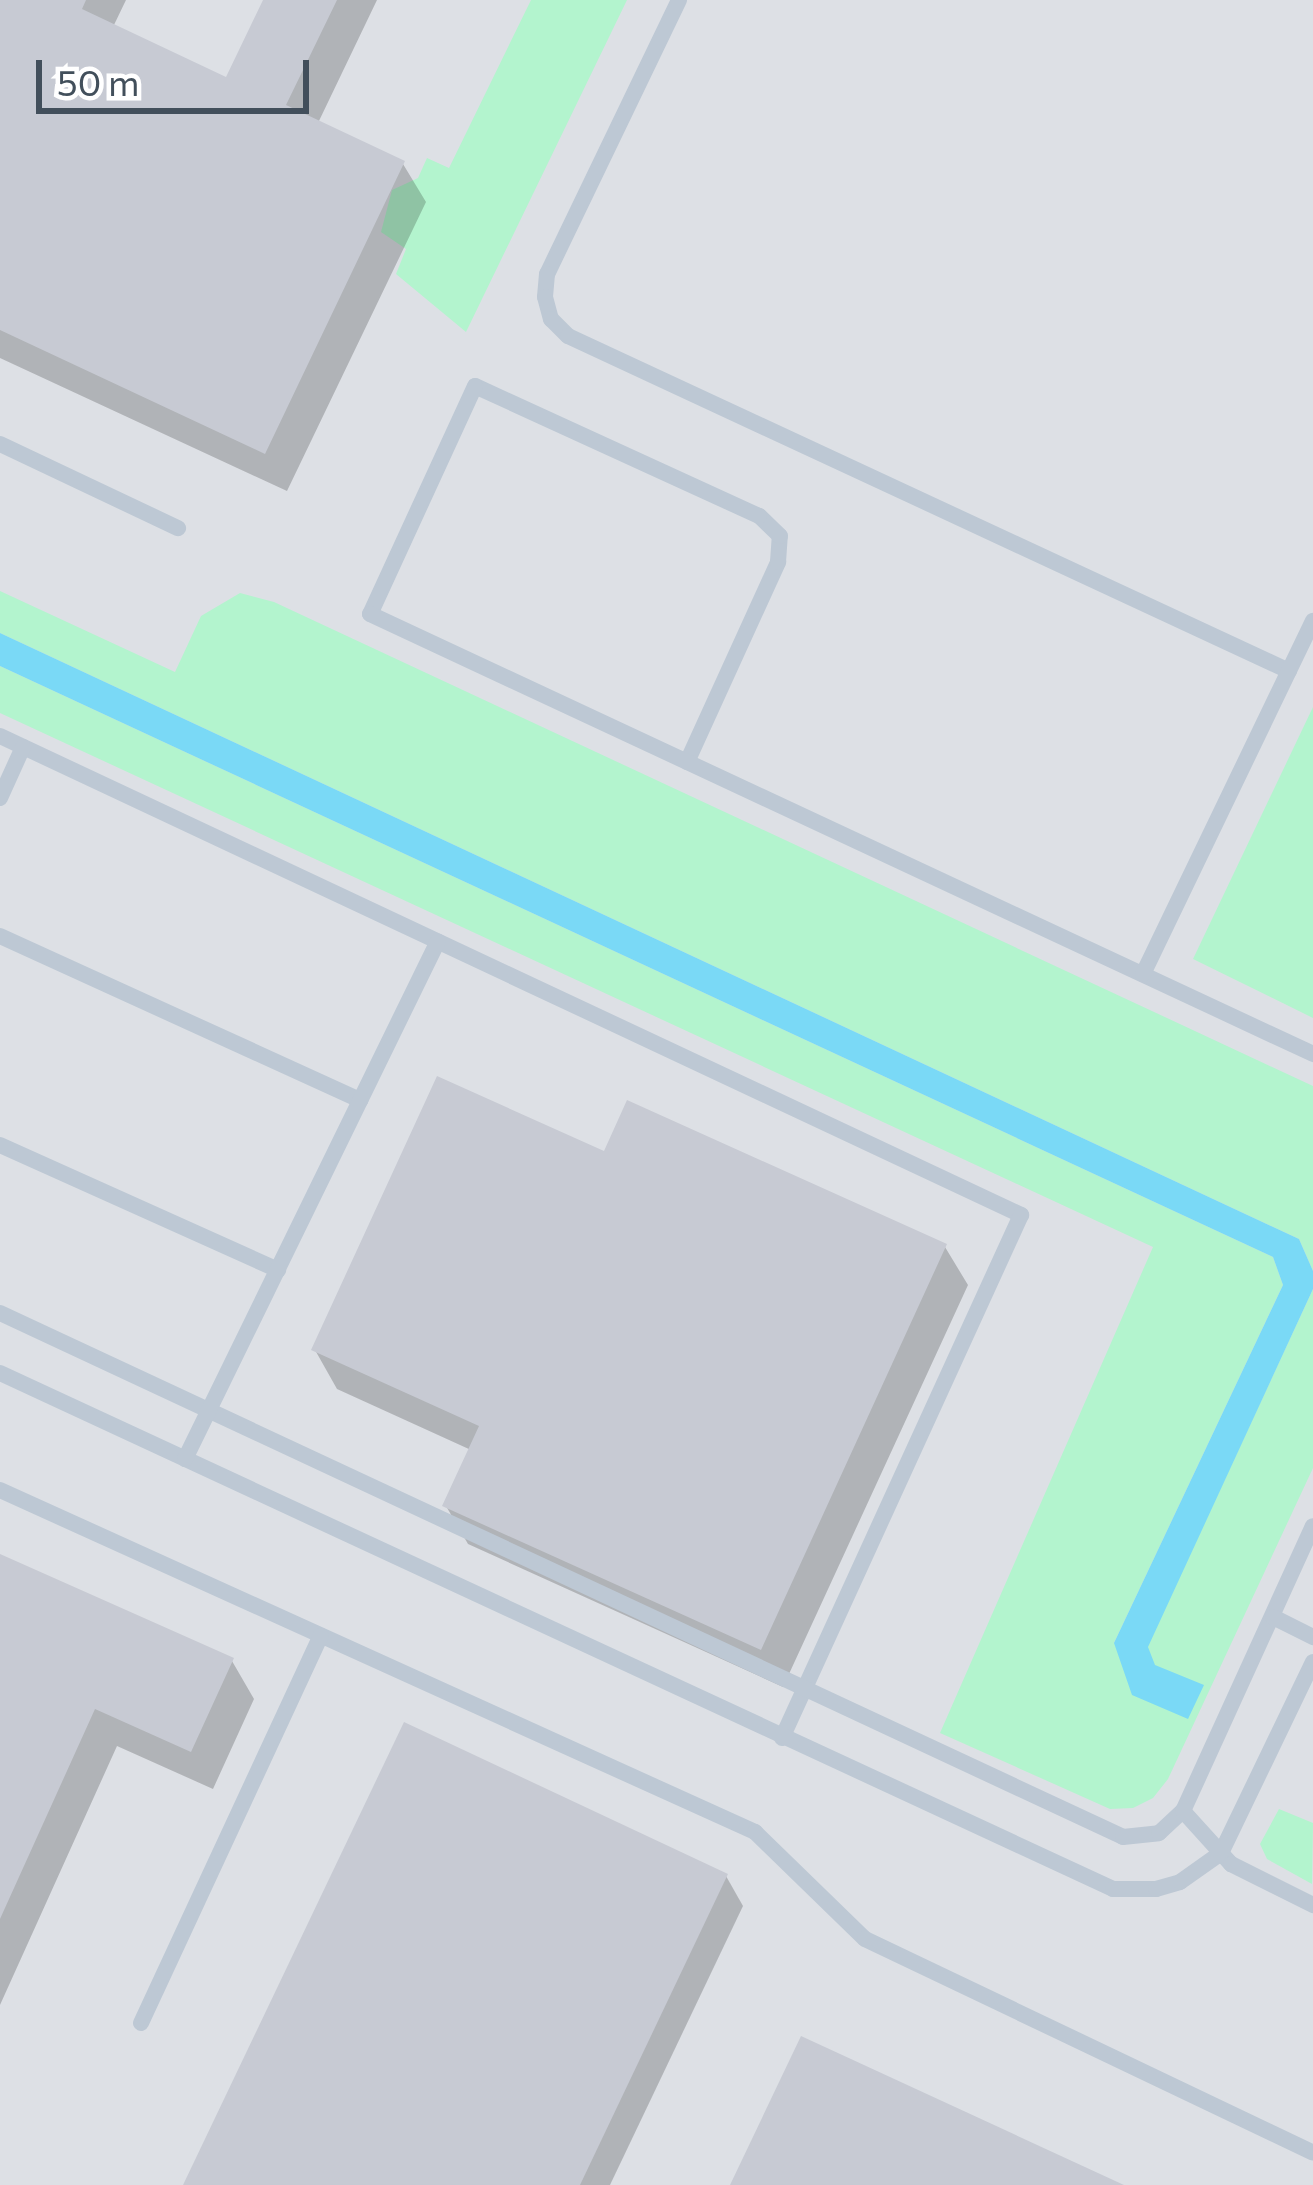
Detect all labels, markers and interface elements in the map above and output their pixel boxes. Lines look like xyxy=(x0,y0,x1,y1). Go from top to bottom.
scale bar xyxy=(42,36,315,110)
text: 50 m xyxy=(57,59,139,103)

